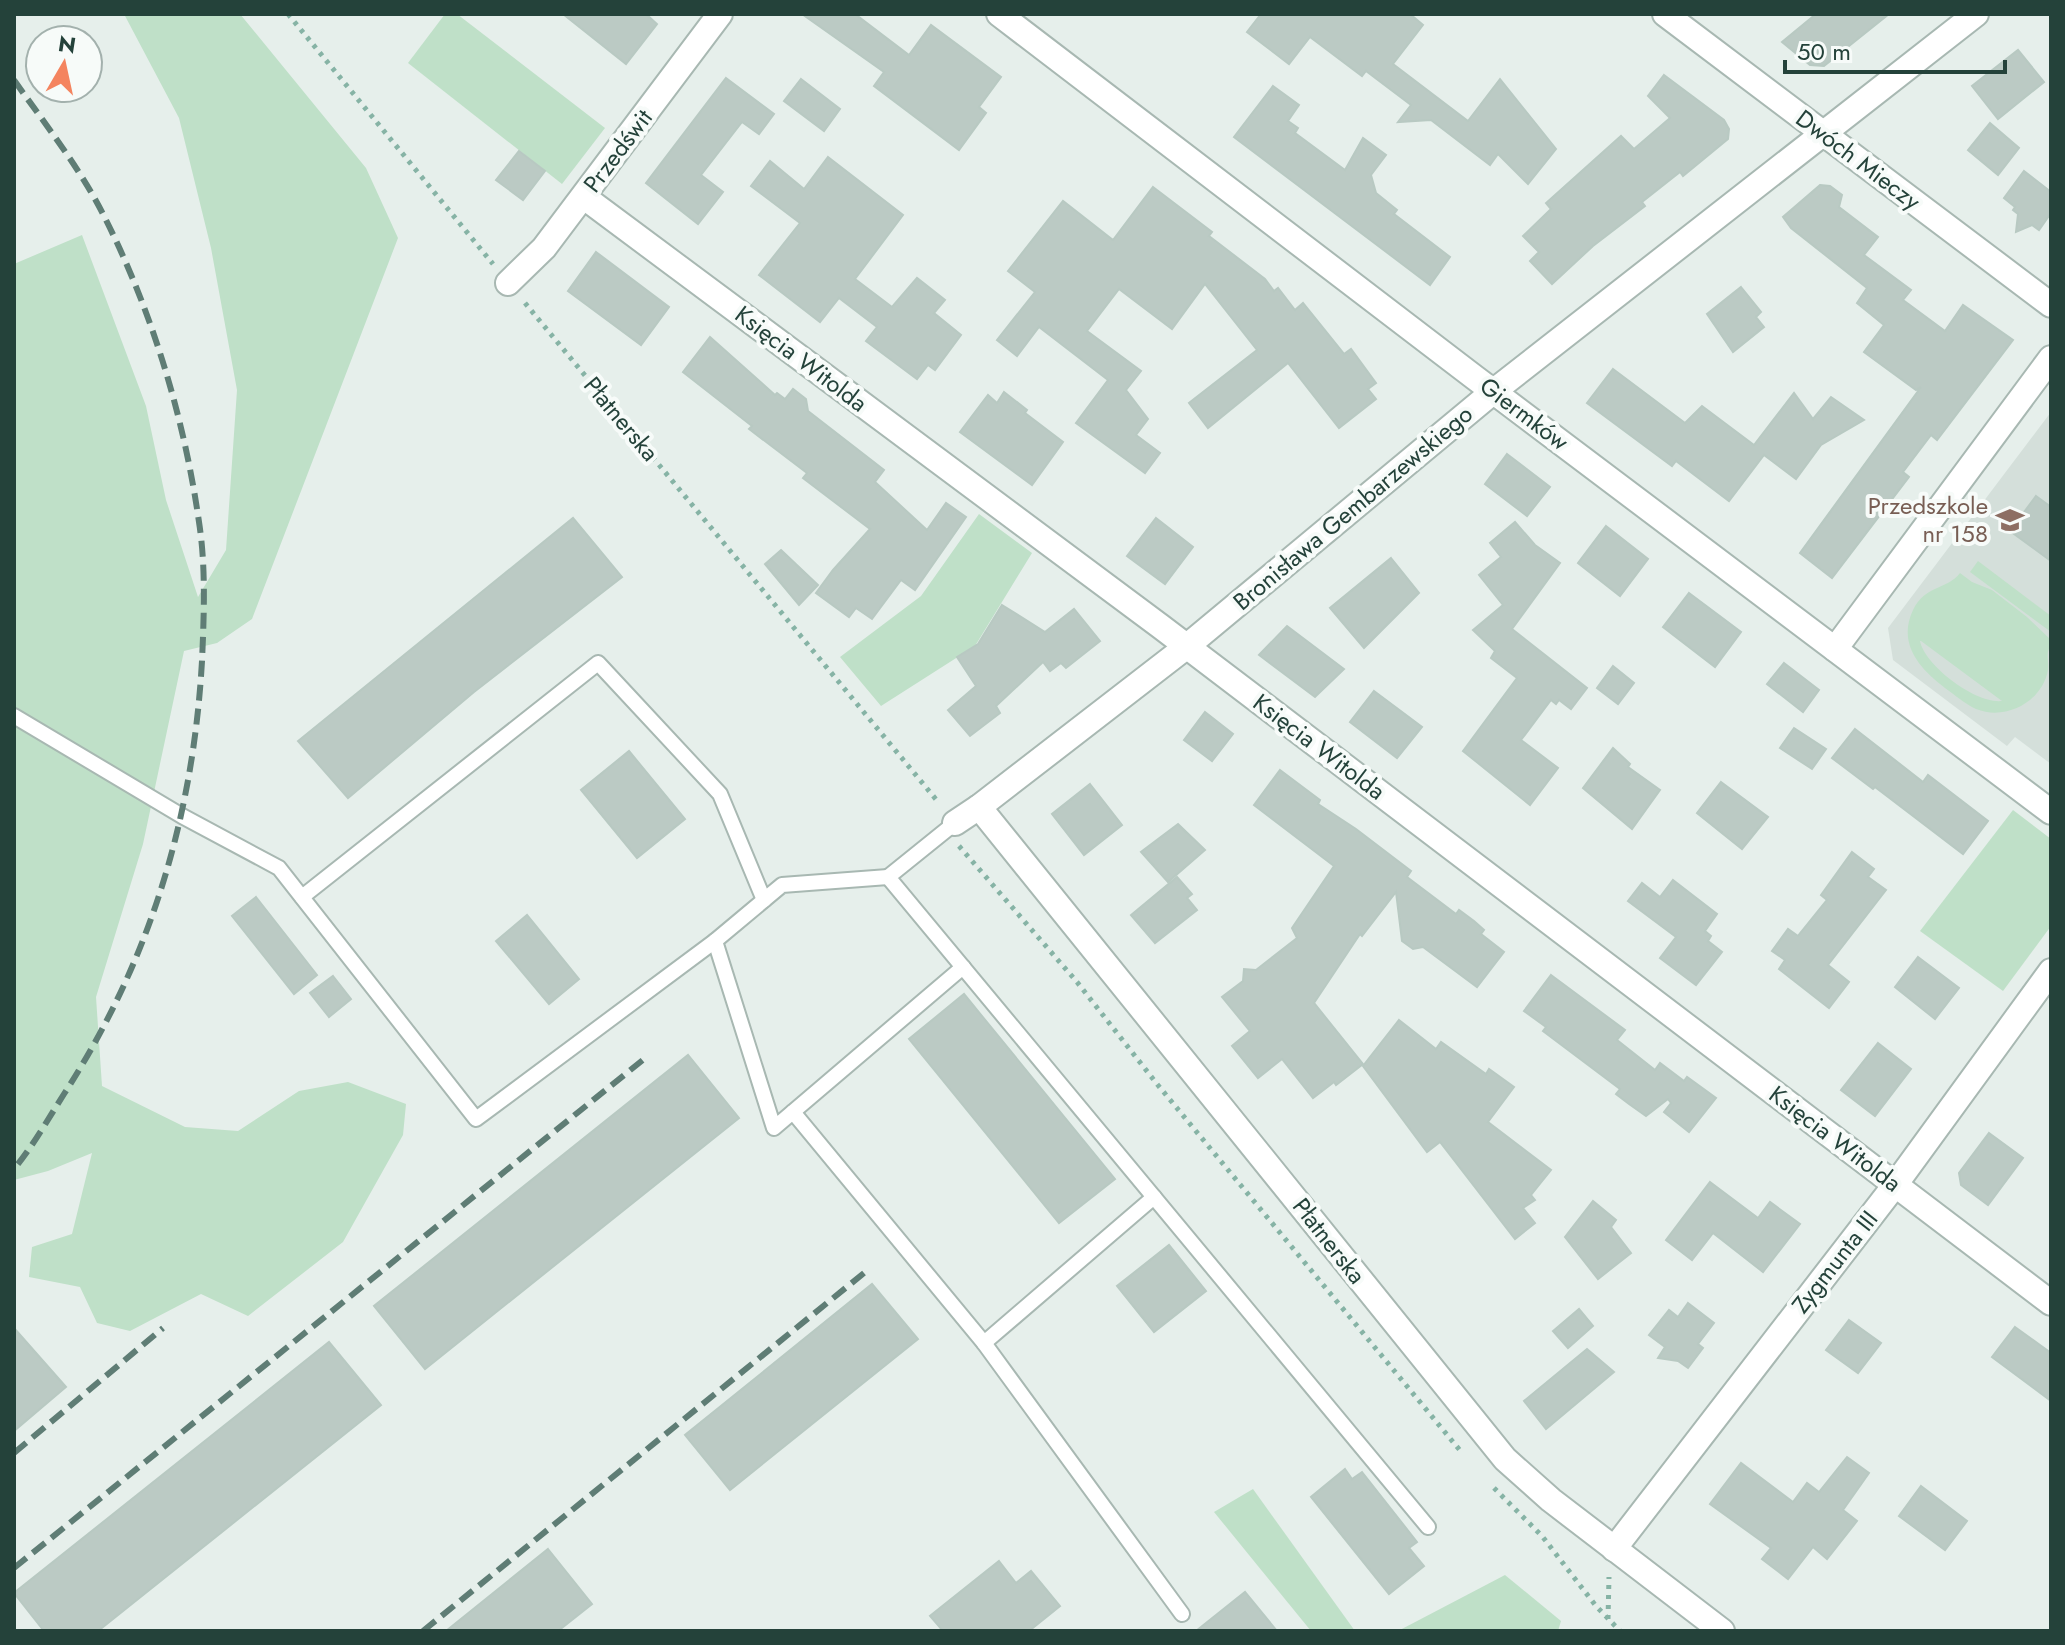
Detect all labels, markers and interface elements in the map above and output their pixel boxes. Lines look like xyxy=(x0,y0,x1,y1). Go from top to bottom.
north arrow xyxy=(24,24,104,104)
scale bar xyxy=(1785,24,2005,74)
text: N xyxy=(56,27,78,61)
text: 50 m xyxy=(1797,34,1851,69)
street label: Dwóch Mieczy xyxy=(1788,101,1928,219)
street label: Przedświt xyxy=(575,102,661,200)
street label: Księcia Witolda xyxy=(728,297,875,420)
street label: Płatnerska xyxy=(576,369,667,469)
street label: Giermków xyxy=(1472,369,1577,459)
street label: Bronisława Gembarzewskiego xyxy=(1225,397,1480,619)
place label: Przedszkole nr 158 xyxy=(1868,488,1988,551)
school or university icon: Przedszkole nr 158 xyxy=(1995,505,2025,535)
street label: Księcia Witolda xyxy=(1246,685,1393,808)
street label: Księcia Witolda xyxy=(1762,1077,1909,1200)
street label: Płatnerska xyxy=(1285,1190,1374,1291)
street label: Zygmunta III xyxy=(1783,1203,1886,1320)

